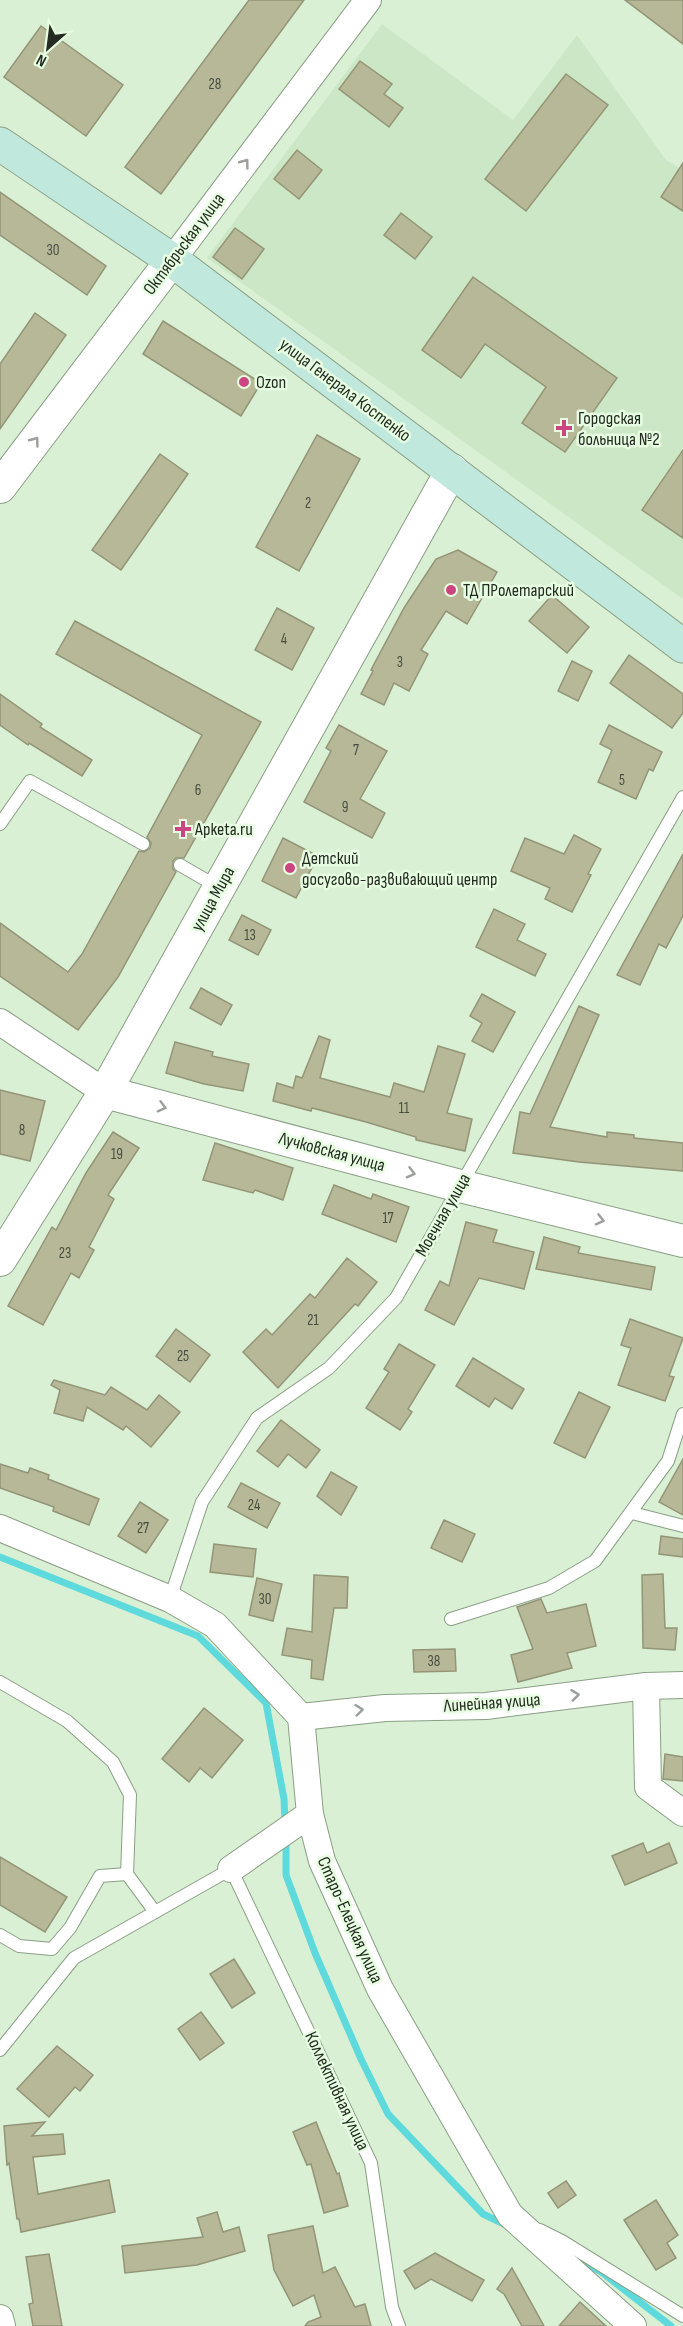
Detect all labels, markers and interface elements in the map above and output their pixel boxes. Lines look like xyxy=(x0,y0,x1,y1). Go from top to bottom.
north arrow xyxy=(18,18,78,78)
text: N xyxy=(33,50,50,70)
house number: 28 xyxy=(209,75,221,94)
one-way arrow xyxy=(238,159,249,170)
street label: Октябрьская улица xyxy=(139,189,229,299)
house number: 30 xyxy=(47,241,59,260)
street label: улица Генерала Костенко xyxy=(275,334,415,446)
place label: Ozon xyxy=(256,372,286,393)
marker: Ozon xyxy=(237,375,251,389)
place label: Городская больница №2 xyxy=(578,408,660,450)
marker: Городская больница №2 xyxy=(555,419,573,437)
one-way arrow xyxy=(28,436,39,447)
house number: 2 xyxy=(305,494,311,513)
place label: ТД ПРолетарский xyxy=(463,580,574,601)
marker: ТД ПРолетарский xyxy=(444,583,458,597)
house number: 4 xyxy=(281,630,287,649)
house number: 3 xyxy=(397,653,403,672)
house number: 7 xyxy=(353,741,359,760)
house number: 5 xyxy=(619,771,625,790)
house number: 6 xyxy=(195,781,201,800)
house number: 9 xyxy=(342,798,348,817)
place label: Apketa.ru xyxy=(194,819,253,840)
marker: Apketa.ru xyxy=(176,822,190,836)
place label: Детский досугово-развивающий центр xyxy=(302,848,498,890)
marker: Детский досугово-развивающий центр xyxy=(283,861,297,875)
street label: улица Мира xyxy=(187,863,239,935)
house number: 13 xyxy=(244,926,256,945)
house number: 11 xyxy=(399,1099,410,1118)
one-way arrow xyxy=(156,1100,166,1112)
house number: 8 xyxy=(19,1121,25,1140)
street label: Лучковская улица xyxy=(276,1128,387,1176)
house number: 19 xyxy=(111,1145,123,1164)
one-way arrow xyxy=(406,1166,416,1179)
street label: Моечная улица xyxy=(411,1170,475,1260)
house number: 17 xyxy=(382,1209,394,1228)
one-way arrow xyxy=(595,1213,605,1226)
house number: 23 xyxy=(59,1244,71,1263)
house number: 21 xyxy=(307,1311,319,1330)
house number: 25 xyxy=(177,1347,189,1366)
house number: 24 xyxy=(248,1496,260,1515)
house number: 27 xyxy=(137,1519,149,1538)
house number: 30 xyxy=(259,1590,271,1609)
house number: 38 xyxy=(428,1652,440,1671)
street label: Линейная улица xyxy=(442,1689,541,1717)
one-way arrow xyxy=(570,1690,579,1702)
one-way arrow xyxy=(355,1705,364,1717)
street label: Старо-Елецкая улица xyxy=(313,1854,387,1986)
street label: Коллективная улица xyxy=(300,2028,374,2154)

